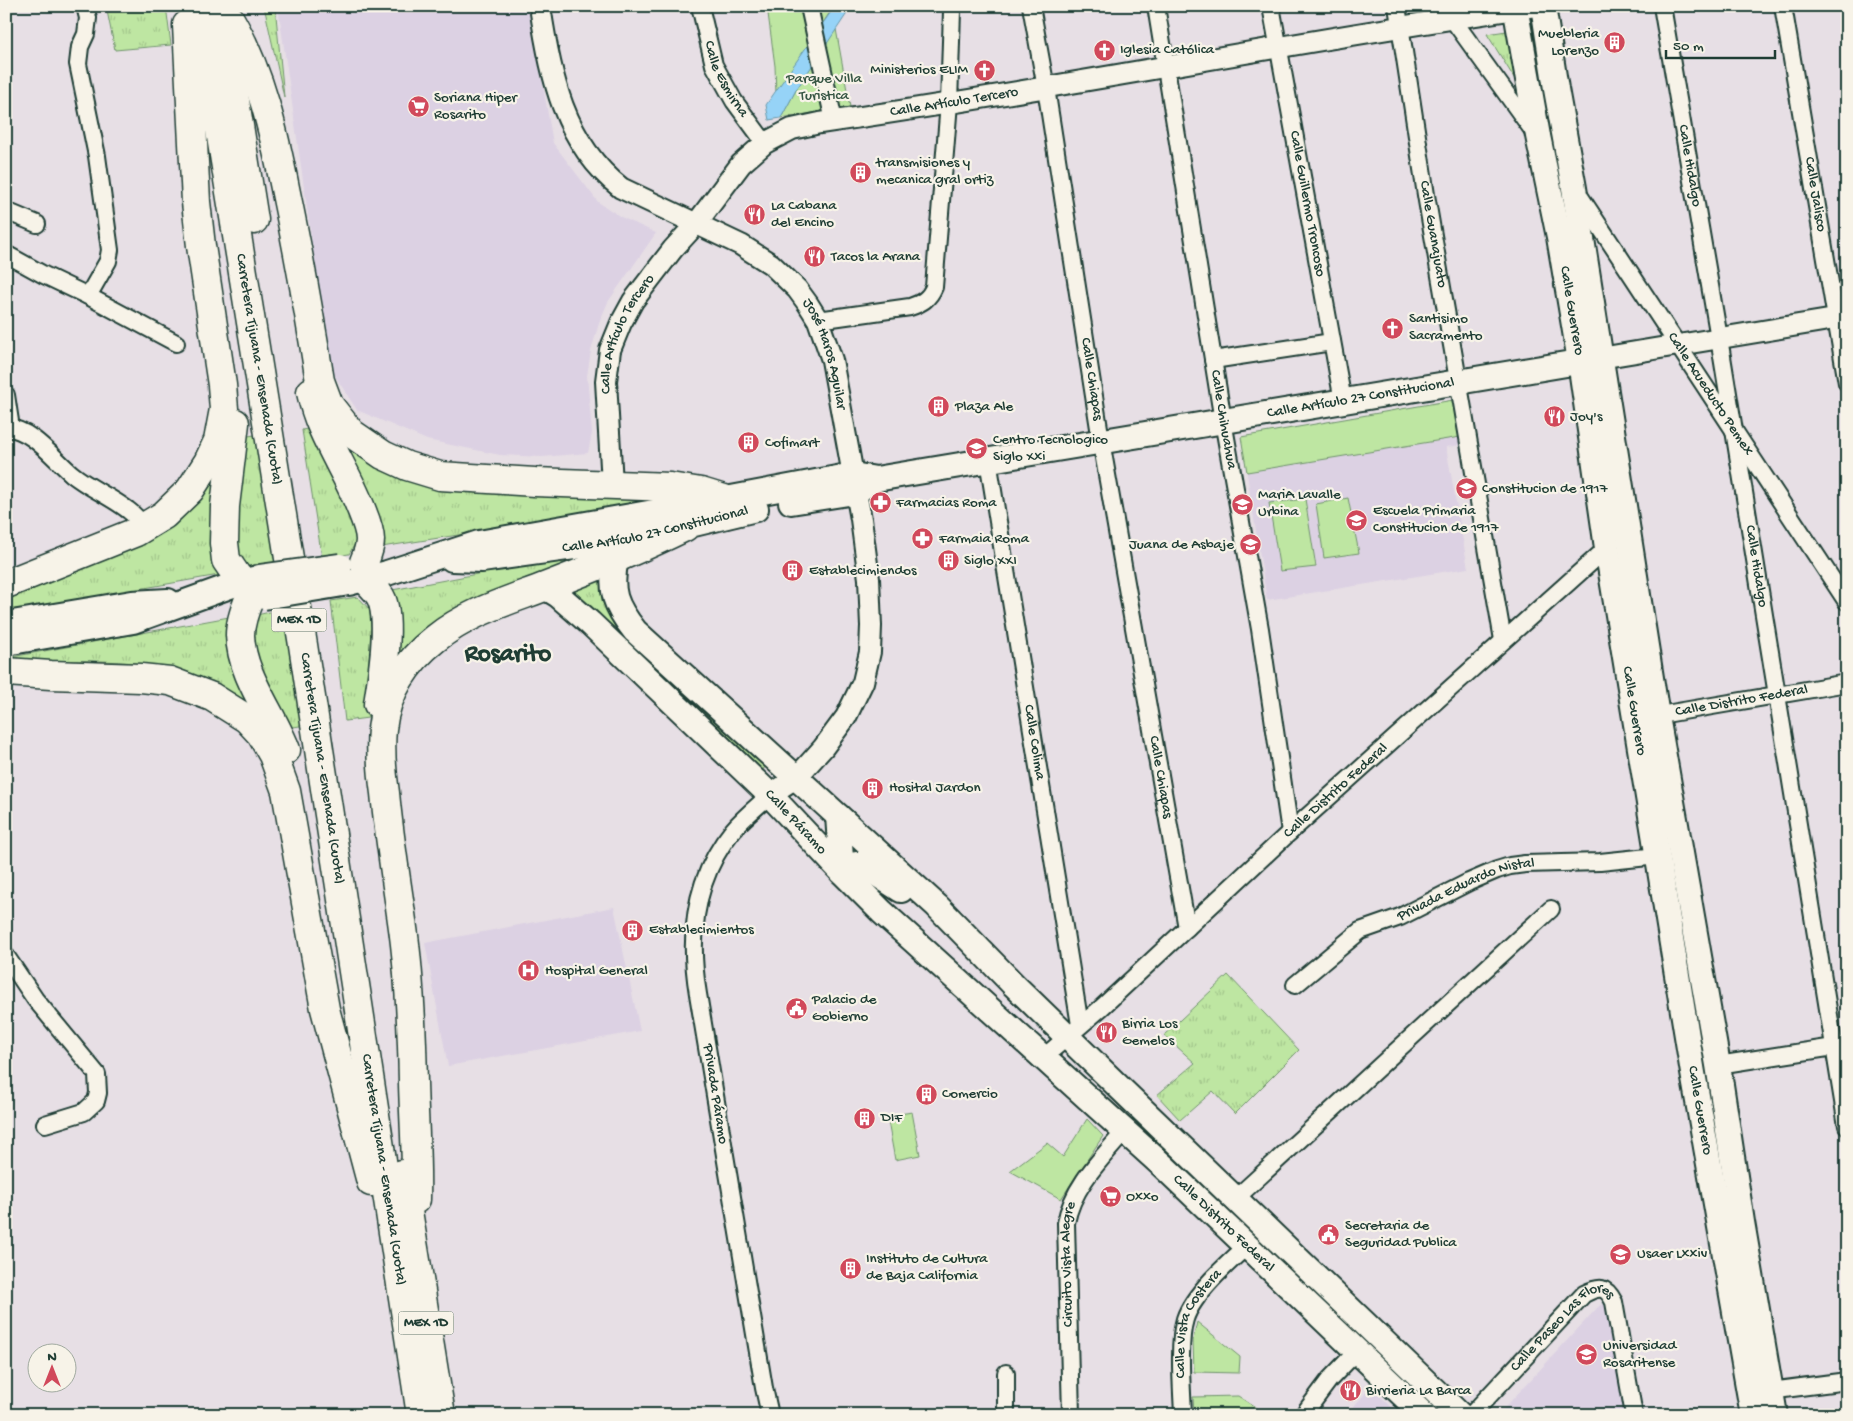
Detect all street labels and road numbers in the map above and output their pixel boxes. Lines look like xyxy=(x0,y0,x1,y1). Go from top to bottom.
street label: Calle Esmirna xyxy=(700,39,752,122)
street label: Calle Artículo Tercero xyxy=(889,83,1020,122)
street label: Calle Hidalgo xyxy=(1674,123,1705,208)
street label: Calle Guillermo Troncoso xyxy=(1285,129,1329,278)
street label: Calle Jalisco xyxy=(1800,155,1830,233)
street label: Calle Guanajuato xyxy=(1415,179,1451,289)
street label: Carretera Tijuana - Ensenada (Cuota) xyxy=(231,252,286,486)
street label: Calle Guerrero xyxy=(1555,265,1588,357)
street label: Calle Artículo Tercero xyxy=(597,271,659,394)
street label: José Haros Aguilar xyxy=(798,295,850,413)
street label: Calle Acueducto Pemex xyxy=(1663,329,1757,459)
street label: Calle Chiapas xyxy=(1076,337,1107,422)
street label: Calle Chihuahua xyxy=(1206,368,1241,471)
street label: Calle Artículo 27 Constitucional xyxy=(1266,374,1456,423)
street label: Calle Artículo 27 Constitucional xyxy=(561,502,750,558)
street label: Calle Hidalgo xyxy=(1741,524,1772,609)
road number: MEX 1D xyxy=(272,608,326,632)
street label: Carretera Tijuana - Ensenada (Cuota) xyxy=(295,651,349,885)
street label: Calle Guerrero xyxy=(1618,665,1650,757)
street label: Calle Distrito Federal xyxy=(1674,681,1809,721)
street label: Calle Colima xyxy=(1019,703,1049,782)
street label: Calle Chiapas xyxy=(1144,735,1177,820)
street label: Calle Distrito Federal xyxy=(1280,739,1392,842)
street label: Calle Páramo xyxy=(761,786,831,859)
street label: Privada Eduardo Nistal xyxy=(1393,855,1535,926)
street label: Privada Páramo xyxy=(698,1042,732,1146)
street label: Carretera Tijuana - Ensenada (Cuota) xyxy=(357,1053,410,1287)
street label: Calle Guerrero xyxy=(1683,1065,1716,1157)
street label: Calle Distrito Federal xyxy=(1169,1171,1278,1276)
street label: Circuito Vista Alegre xyxy=(1057,1198,1081,1327)
street label: Calle Vista Costera xyxy=(1172,1265,1226,1379)
street label: Calle Paseo Las Flores xyxy=(1507,1280,1619,1376)
road number: MEX 1D xyxy=(398,1312,454,1335)

